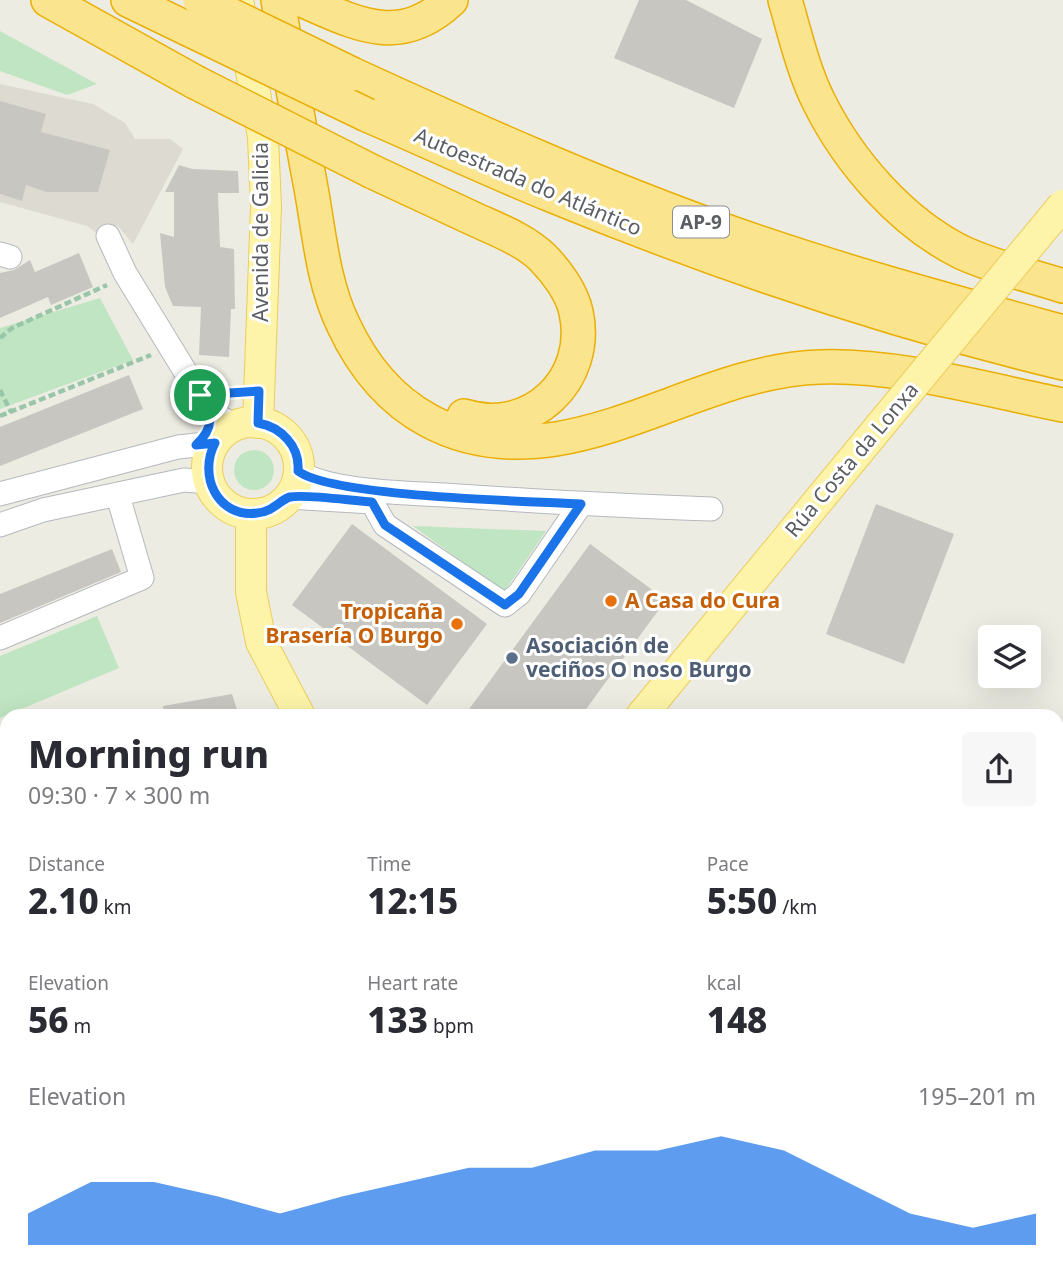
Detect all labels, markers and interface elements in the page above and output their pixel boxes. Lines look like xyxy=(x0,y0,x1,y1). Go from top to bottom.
street label: Autoestrada do Atlántico xyxy=(410,120,646,242)
street label: Avenida de Galicia xyxy=(246,142,274,322)
road number: AP-9 xyxy=(673,206,729,238)
pin xyxy=(170,365,230,425)
icon: arrive xyxy=(181,376,219,414)
street label: Rúa Costa da Lonxa xyxy=(778,376,924,543)
place label: A Casa do Cura xyxy=(625,586,780,614)
marker: A Casa do Cura xyxy=(603,593,619,609)
place label: Tropicaña Brasería O Burgo xyxy=(265,597,443,649)
marker: Tropicaña Brasería O Burgo xyxy=(449,616,465,632)
map controls xyxy=(978,625,1041,688)
button: layers xyxy=(978,625,1041,688)
place label: Asociación de veciños O noso Burgo xyxy=(526,631,752,683)
marker: Asociación de veciños O noso Burgo xyxy=(504,650,520,666)
text: Morning run xyxy=(28,727,269,779)
button: share xyxy=(962,732,1036,806)
text: 09:30 · 7 × 300 m xyxy=(28,779,210,811)
text: Distance xyxy=(28,851,105,877)
text: Time xyxy=(367,851,411,877)
text: Pace xyxy=(707,851,749,877)
text: 2.10 xyxy=(28,877,99,924)
text: 12:15 xyxy=(367,877,458,924)
text: 5:50 xyxy=(707,877,777,924)
text: km xyxy=(99,894,132,920)
text: /km xyxy=(777,894,817,920)
text: Elevation xyxy=(28,970,109,996)
text: Heart rate xyxy=(367,970,458,996)
text: kcal xyxy=(707,970,741,996)
text: 56 xyxy=(28,996,68,1043)
text: 133 xyxy=(367,996,428,1043)
text: 148 xyxy=(707,996,767,1043)
text: m xyxy=(68,1013,91,1039)
text: bpm xyxy=(428,1013,474,1039)
text: Elevation xyxy=(28,1080,126,1112)
text: 195–201 m xyxy=(918,1080,1036,1112)

